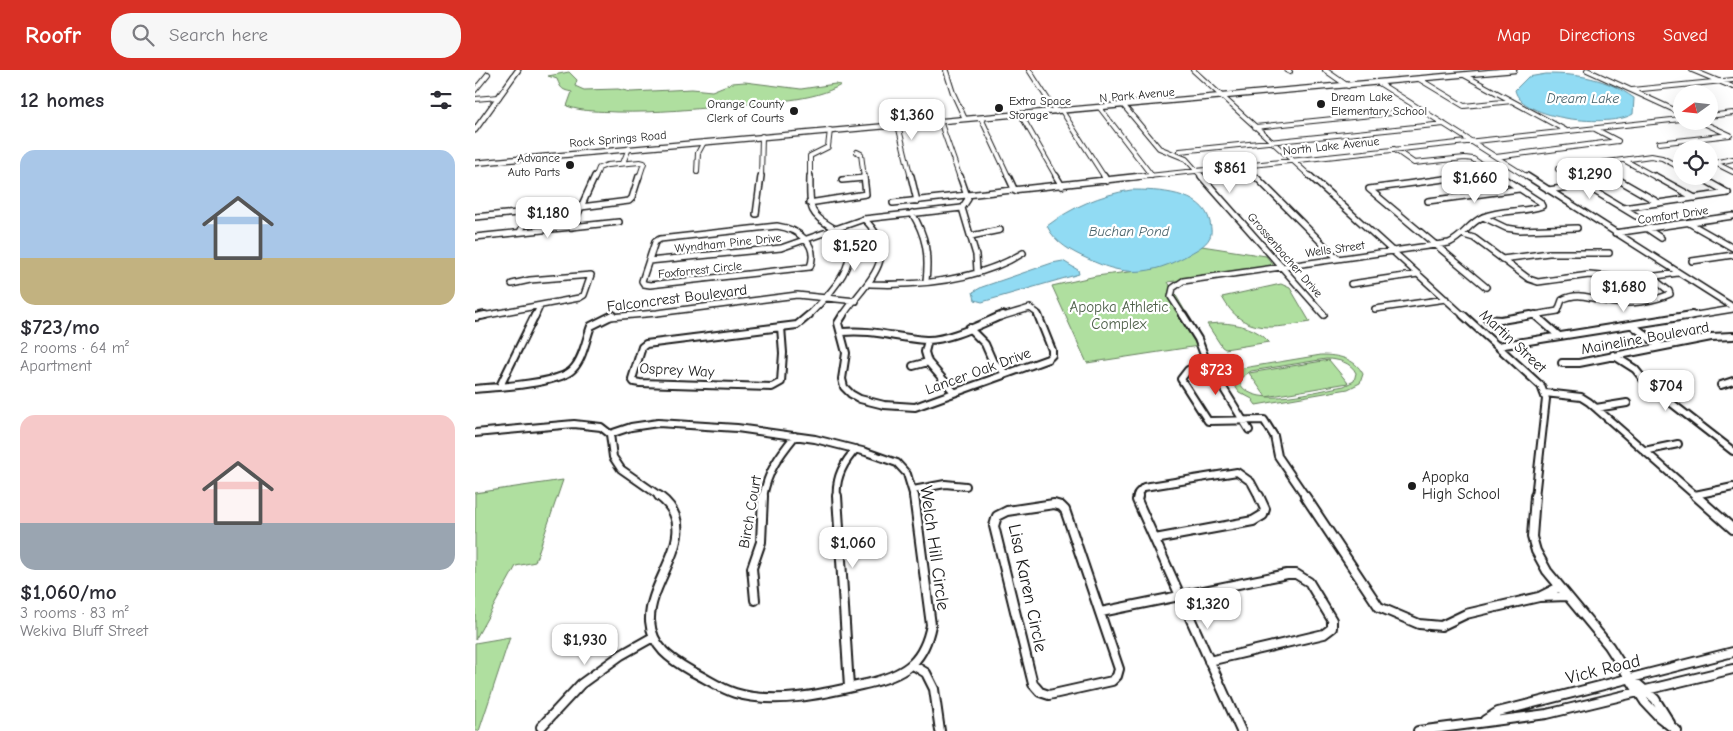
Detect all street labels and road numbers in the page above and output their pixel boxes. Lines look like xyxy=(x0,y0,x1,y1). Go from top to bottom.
street label: N Park Avenue xyxy=(1099,85,1175,105)
street label: Rock Springs Road xyxy=(569,128,667,150)
street label: North Lake Avenue xyxy=(1282,134,1380,158)
street label: Comfort Drive xyxy=(1637,203,1709,227)
street label: Grossenbacher Drive xyxy=(1244,210,1326,300)
street label: Wyndham Pine Drive xyxy=(674,230,782,256)
street label: Wells Street xyxy=(1304,238,1366,260)
street label: Foxforrest Circle xyxy=(657,259,743,281)
street label: Falconcrest Boulevard xyxy=(606,280,748,316)
street label: Martin Street xyxy=(1476,305,1551,377)
street label: Maineline Boulevard xyxy=(1579,318,1711,358)
street label: Lancer Oak Drive xyxy=(923,343,1034,398)
street label: Osprey Way xyxy=(639,359,715,381)
street label: Birch Court xyxy=(735,474,765,550)
street label: Welch Hill Circle xyxy=(915,484,954,612)
street label: Lisa Karen Circle xyxy=(1004,522,1051,654)
street label: Vick Road xyxy=(1564,650,1643,689)

